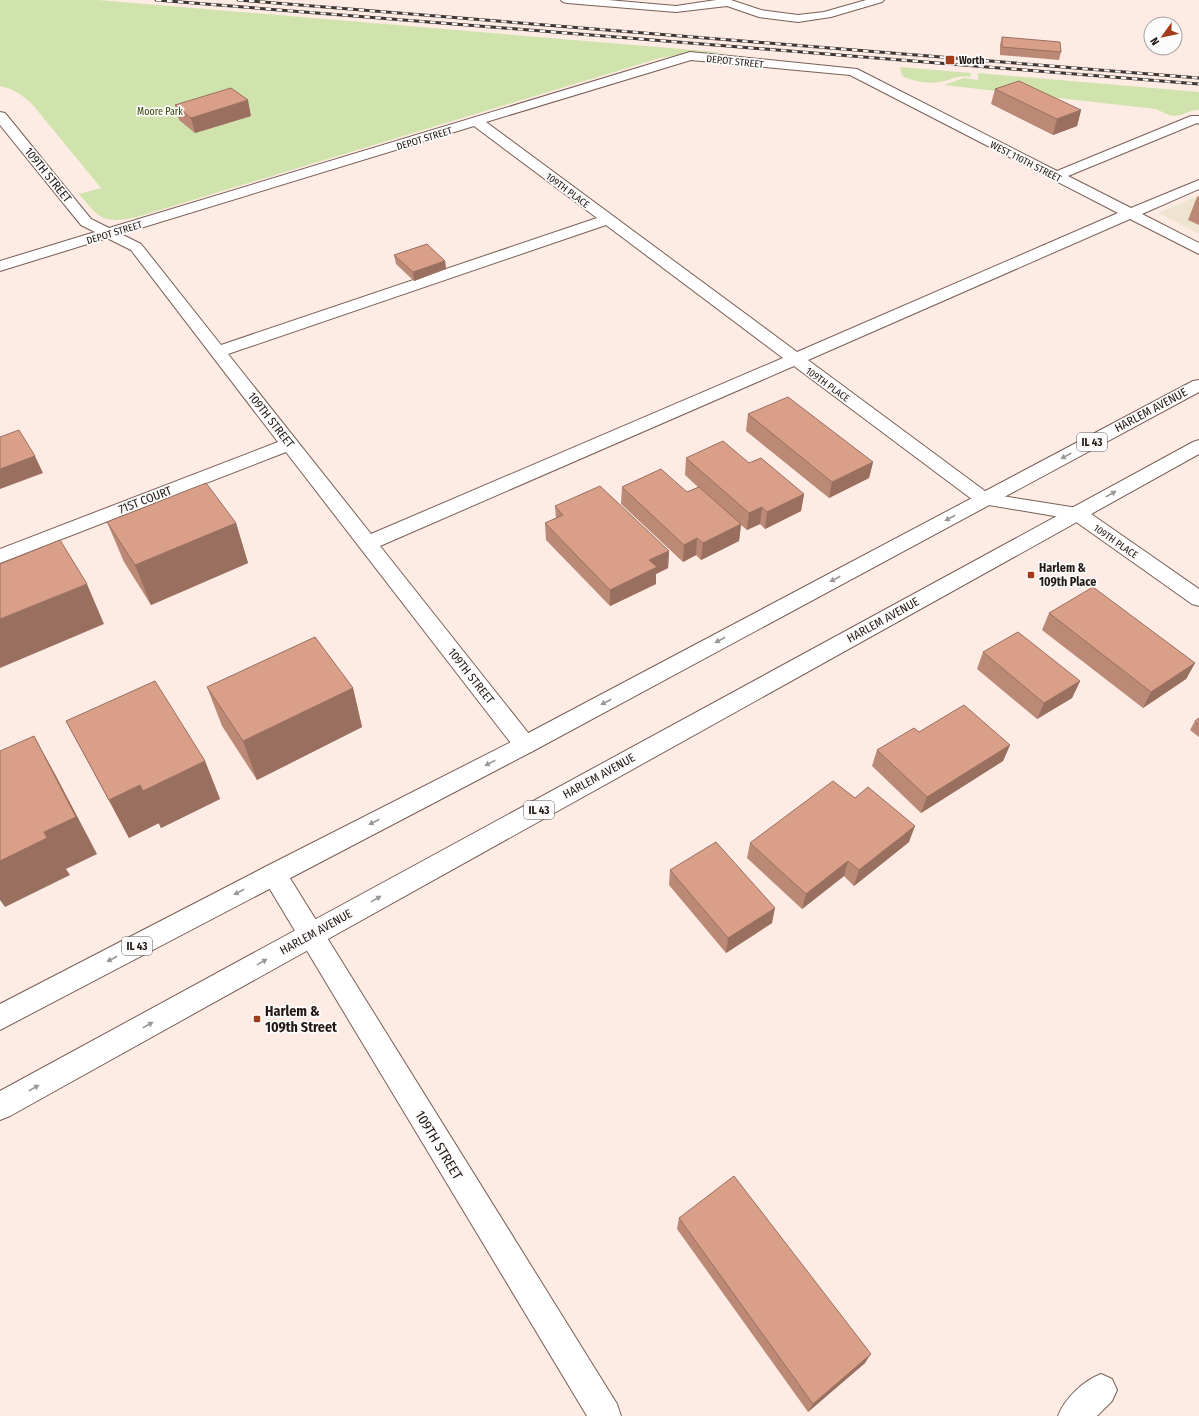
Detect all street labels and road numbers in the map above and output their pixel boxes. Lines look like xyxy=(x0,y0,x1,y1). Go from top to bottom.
street label: DEPOT STREET xyxy=(706,53,764,71)
street label: DEPOT STREET xyxy=(395,125,454,153)
street label: WEST 110TH STREET xyxy=(988,139,1063,185)
street label: 109TH STREET xyxy=(22,145,75,206)
street label: 109TH PLACE xyxy=(543,171,592,211)
street label: DEPOT STREET xyxy=(85,219,144,247)
street label: 109TH PLACE xyxy=(803,365,852,405)
street label: HARLEM AVENUE xyxy=(1112,385,1190,435)
street label: 109TH STREET xyxy=(245,389,297,451)
road number: IL 43 xyxy=(1077,433,1107,451)
street label: 71ST COURT xyxy=(116,483,174,517)
street label: 109TH PLACE xyxy=(1091,522,1140,562)
street label: HARLEM AVENUE xyxy=(844,594,922,646)
street label: 109TH STREET xyxy=(445,645,497,707)
street label: HARLEM AVENUE xyxy=(560,750,638,802)
road number: IL 43 xyxy=(524,801,554,819)
street label: HARLEM AVENUE xyxy=(277,906,355,958)
road number: IL 43 xyxy=(122,937,152,955)
street label: 109TH STREET xyxy=(411,1108,466,1183)

